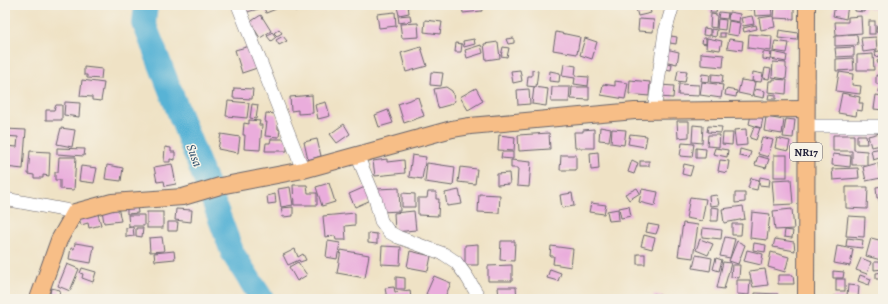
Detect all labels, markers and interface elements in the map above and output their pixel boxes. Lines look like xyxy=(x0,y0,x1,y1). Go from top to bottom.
water label: Susa xyxy=(182,141,207,169)
road number: NR17 xyxy=(790,143,822,161)

